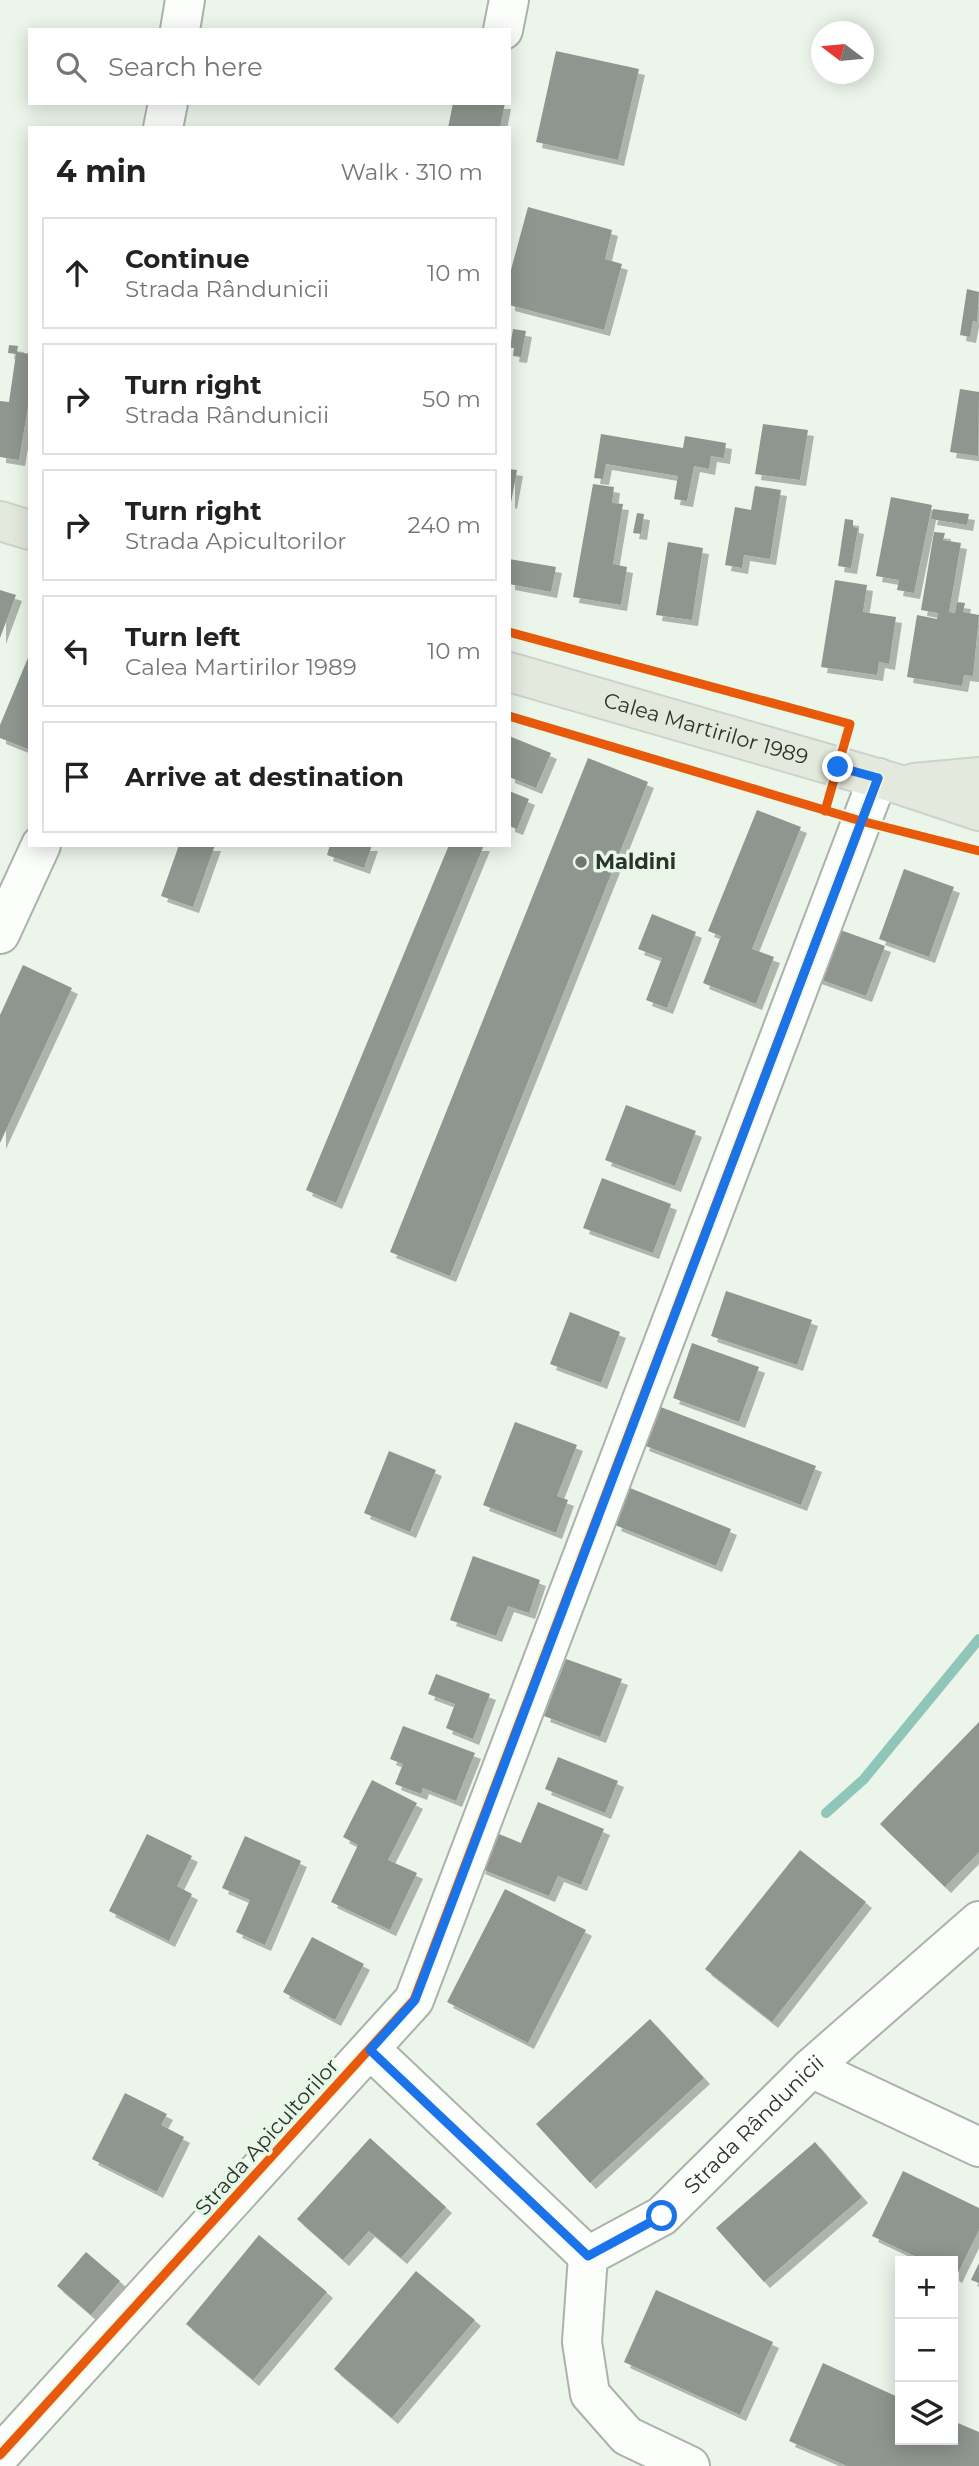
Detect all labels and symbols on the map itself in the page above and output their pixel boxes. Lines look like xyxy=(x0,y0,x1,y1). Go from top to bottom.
north arrow xyxy=(811,21,874,84)
street label: Calea Martirilor 1989 xyxy=(601,687,811,770)
route end xyxy=(822,751,853,782)
place label: Maldini xyxy=(595,849,676,874)
marker: Maldini xyxy=(573,854,589,870)
street label: Strada Rândunicii xyxy=(679,2050,829,2199)
street label: Strada Apicultorilor xyxy=(190,2053,344,2220)
route start xyxy=(646,2200,677,2231)

